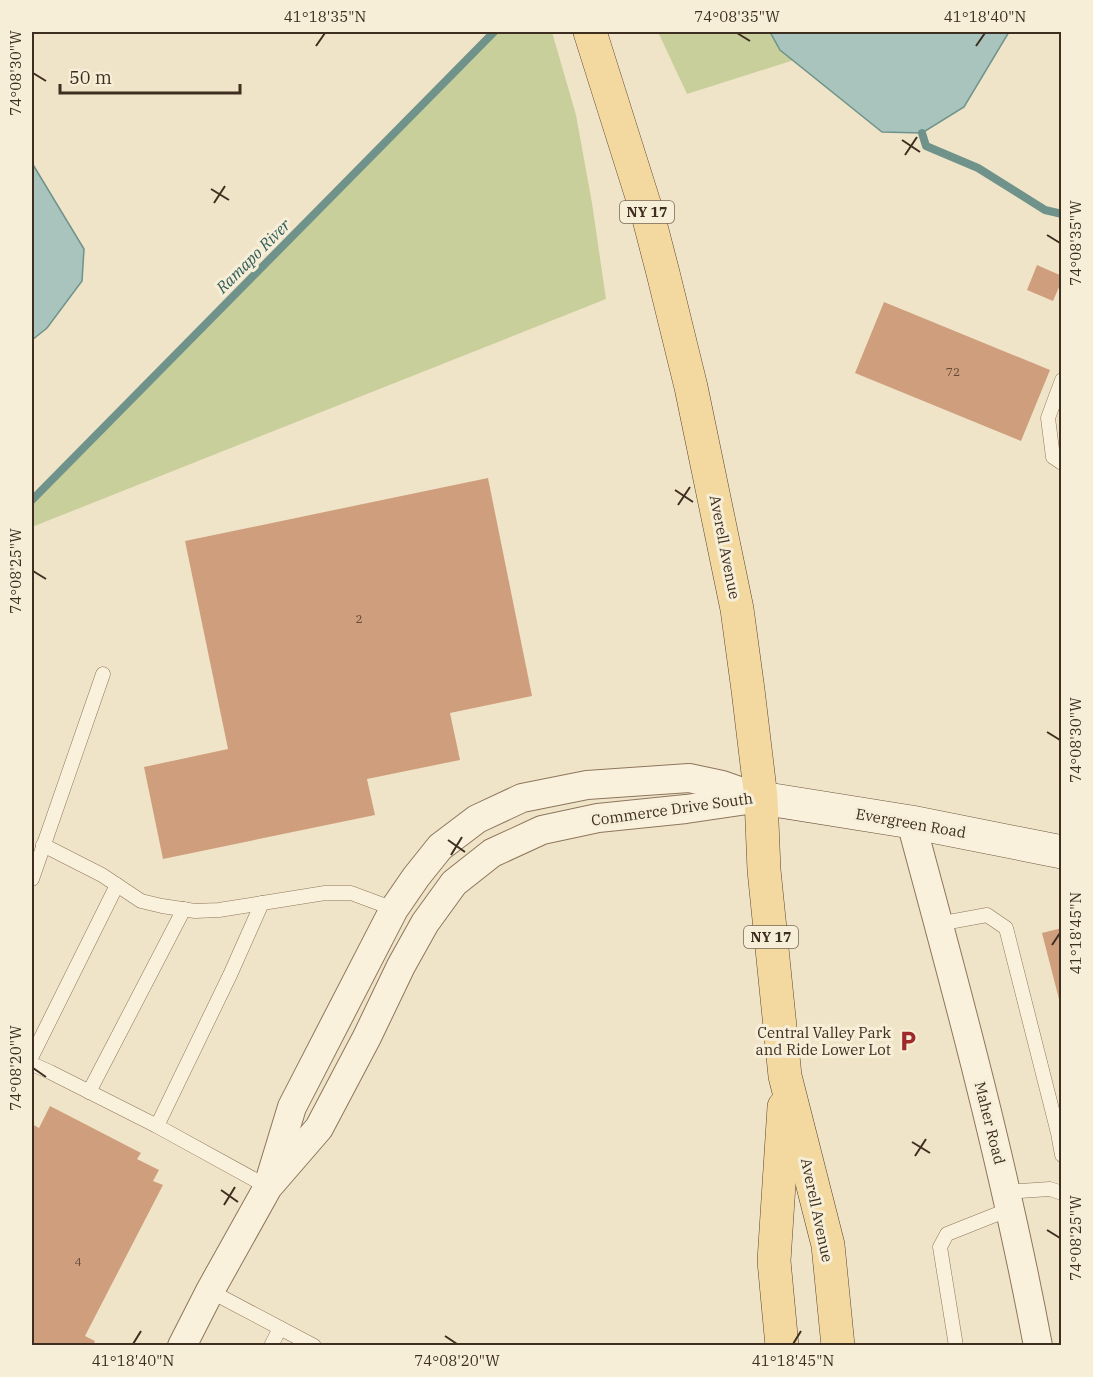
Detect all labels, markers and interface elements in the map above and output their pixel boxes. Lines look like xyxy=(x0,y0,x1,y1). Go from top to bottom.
text: 41°18'35"N xyxy=(284,7,366,26)
text: 74°08'35"W xyxy=(694,7,780,26)
text: 41°18'40"N xyxy=(944,7,1026,26)
text: 74°08'30"W xyxy=(6,30,25,116)
scale bar xyxy=(60,57,240,95)
text: 50 m xyxy=(69,66,112,89)
text: 74°08'35"W xyxy=(1066,200,1085,286)
road number: NY 17 xyxy=(620,201,674,223)
water label: Ramapo River xyxy=(211,214,295,298)
house number: 72 xyxy=(946,364,960,379)
street label: Averell Avenue xyxy=(706,493,744,601)
text: 74°08'25"W xyxy=(6,528,25,614)
house number: 2 xyxy=(355,611,363,626)
text: 74°08'30"W xyxy=(1066,697,1085,783)
street label: Commerce Drive South xyxy=(590,788,754,830)
street label: Evergreen Road xyxy=(854,804,968,842)
text: 41°18'45"N xyxy=(1066,892,1085,974)
road number: NY 17 xyxy=(744,926,798,948)
place label: Central Valley Park and Ride Lower Lot xyxy=(756,1023,891,1059)
text: 74°08'20"W xyxy=(6,1025,25,1111)
parking icon: Central Valley Park and Ride Lower Lot xyxy=(896,1029,920,1053)
street label: Maher Road xyxy=(971,1080,1009,1166)
street label: Averell Avenue xyxy=(797,1156,837,1264)
text: 74°08'25"W xyxy=(1066,1195,1085,1281)
house number: 4 xyxy=(74,1254,82,1269)
text: 41°18'40"N xyxy=(92,1351,174,1370)
text: 74°08'20"W xyxy=(414,1351,500,1370)
text: 41°18'45"N xyxy=(752,1351,834,1370)

